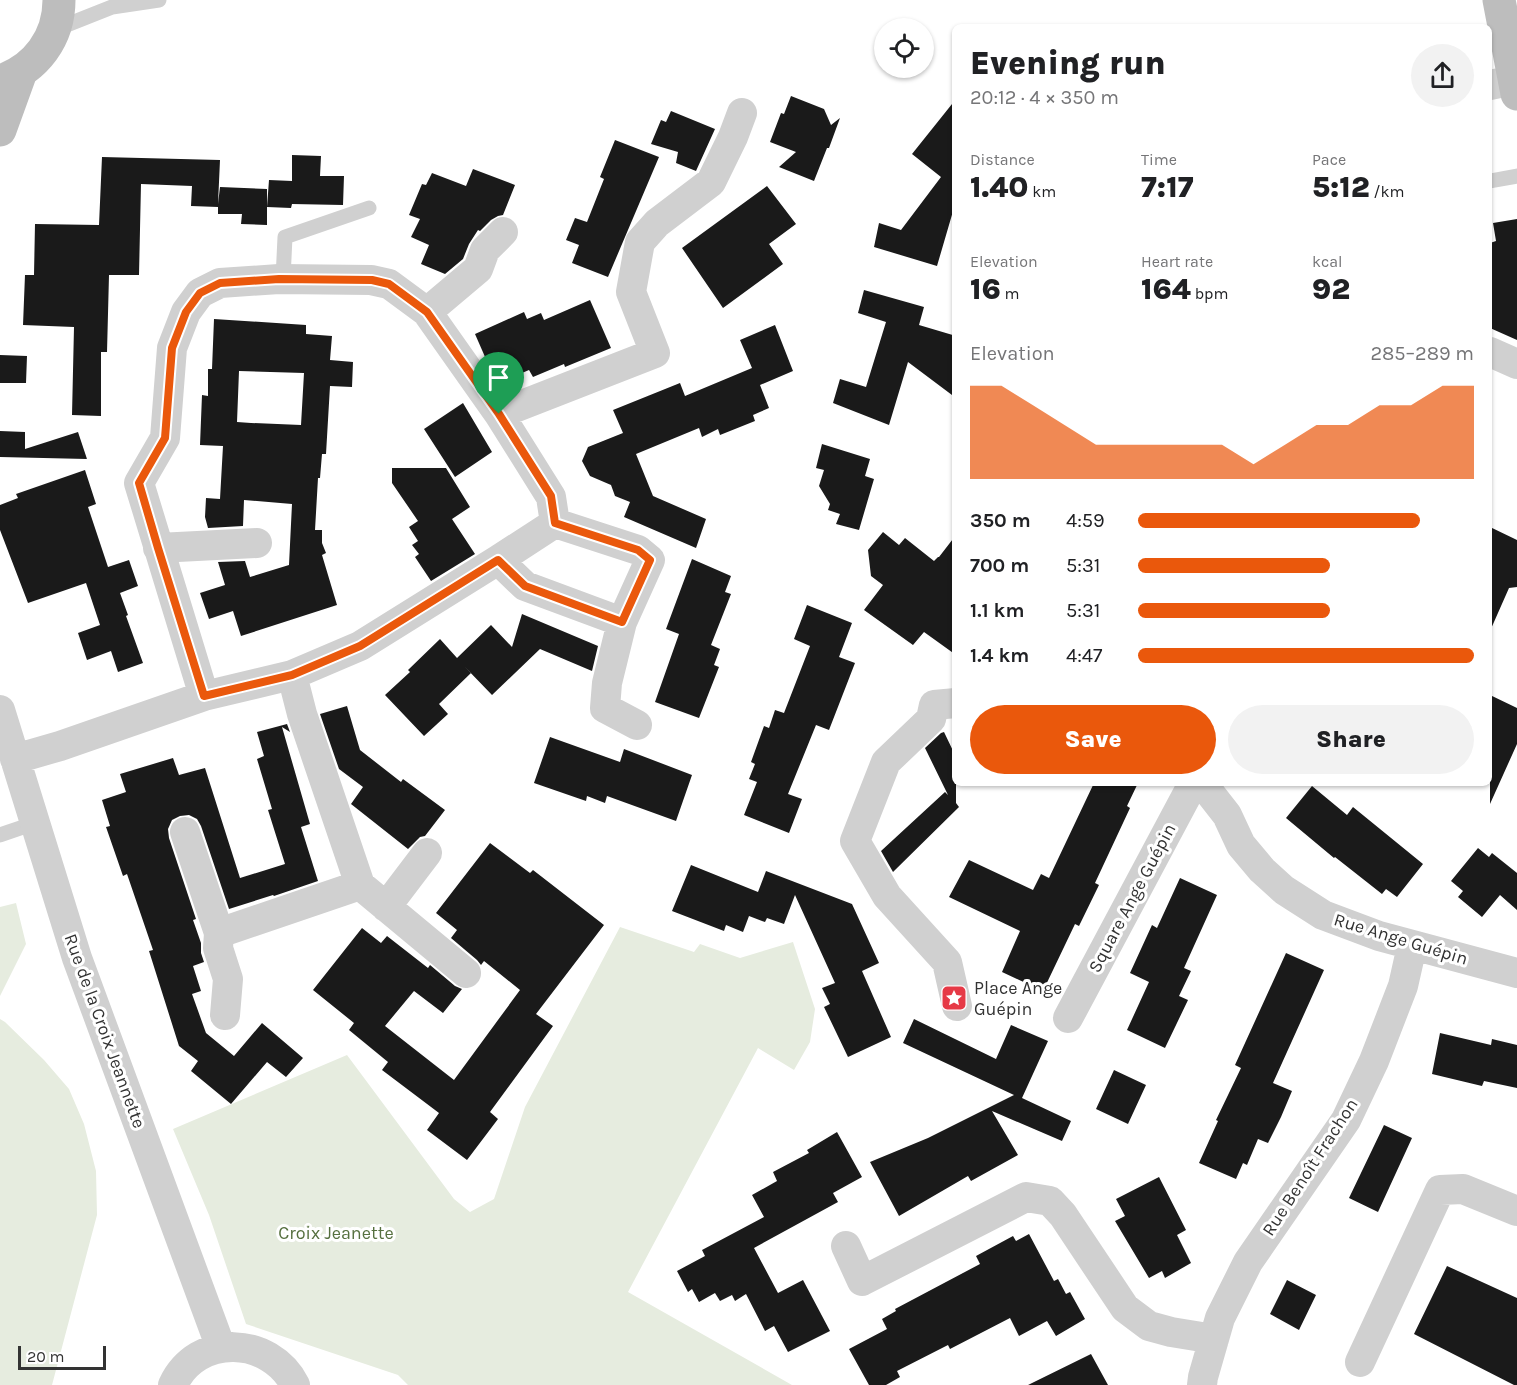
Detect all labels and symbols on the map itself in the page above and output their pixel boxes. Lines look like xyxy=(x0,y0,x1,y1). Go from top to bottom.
pin xyxy=(473,352,524,414)
street label: Square Ange Guépin xyxy=(1083,820,1181,976)
street label: Rue Ange Guépin xyxy=(1331,908,1471,970)
street label: Rue de la Croix Jeannette xyxy=(60,931,150,1131)
place label: Place Ange Guépin xyxy=(974,977,1062,1020)
place icon: Place Ange Guépin xyxy=(939,983,969,1013)
street label: Rue Benoît Frachon xyxy=(1257,1094,1363,1240)
park label: Croix Jeanette xyxy=(278,1222,394,1244)
scale bar xyxy=(18,1343,106,1370)

